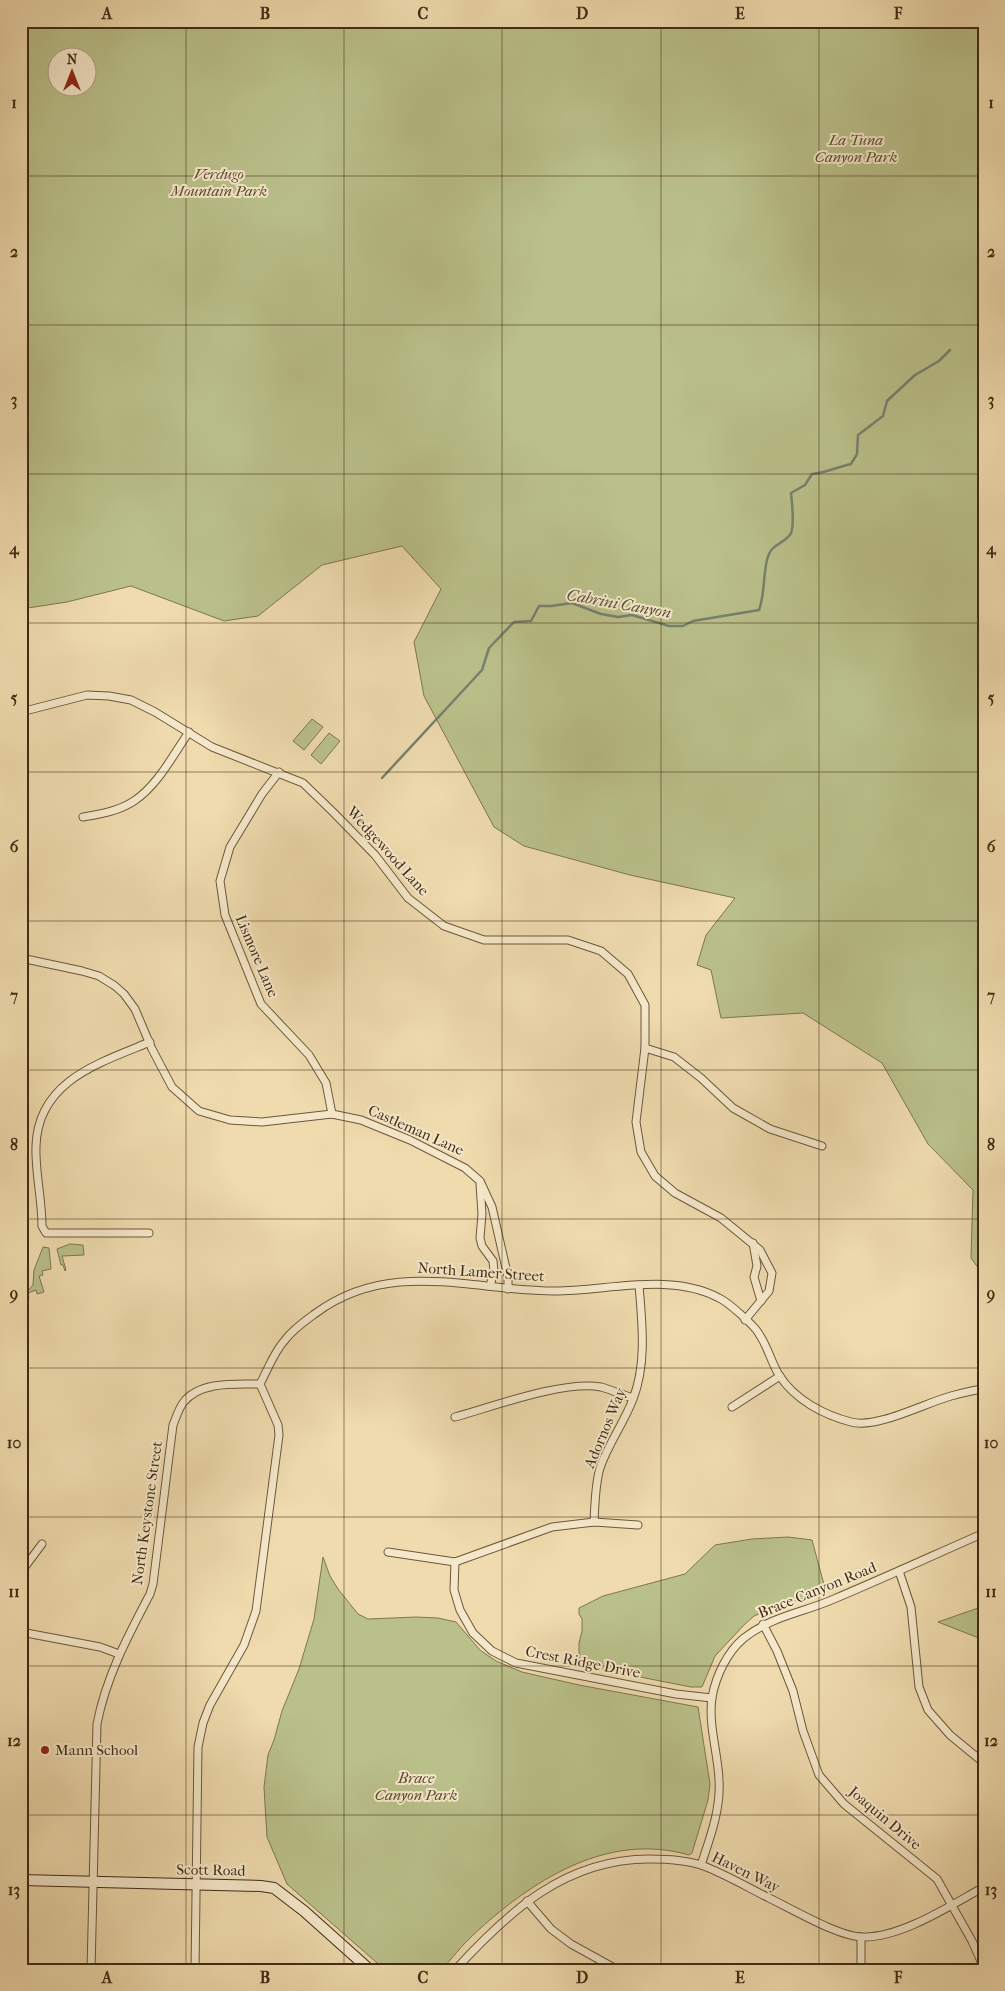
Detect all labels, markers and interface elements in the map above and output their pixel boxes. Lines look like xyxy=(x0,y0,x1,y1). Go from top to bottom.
text: A xyxy=(101,4,113,23)
text: B xyxy=(260,4,270,23)
text: C xyxy=(418,4,429,23)
text: D xyxy=(576,4,588,23)
text: E xyxy=(735,4,745,23)
text: F xyxy=(893,4,903,23)
north arrow xyxy=(48,48,98,98)
text: N xyxy=(67,51,78,68)
text: 1 xyxy=(11,93,17,112)
text: 1 xyxy=(988,93,994,112)
park label: La Tuna Canyon Park xyxy=(815,131,897,166)
park label: Verdugo Mountain Park xyxy=(170,165,267,200)
text: 2 xyxy=(10,242,18,261)
text: 2 xyxy=(987,242,995,261)
text: 3 xyxy=(11,390,17,410)
text: 3 xyxy=(988,390,994,410)
text: 4 xyxy=(8,539,20,559)
text: 4 xyxy=(985,539,997,559)
water label: Cabrini Canyon xyxy=(565,585,673,622)
text: 5 xyxy=(11,688,18,707)
text: 5 xyxy=(988,688,995,707)
street label: Wedgewood Lane xyxy=(342,802,433,900)
text: 6 xyxy=(10,837,19,856)
text: 6 xyxy=(987,837,996,856)
street label: Lismore Lane xyxy=(232,912,283,1001)
text: 7 xyxy=(9,986,18,1005)
text: 7 xyxy=(986,986,995,1005)
street label: Castleman Lane xyxy=(365,1101,467,1159)
text: 8 xyxy=(10,1135,18,1154)
text: 8 xyxy=(987,1135,995,1154)
street label: North Lamer Street xyxy=(417,1259,546,1285)
text: 9 xyxy=(9,1284,18,1304)
text: 9 xyxy=(986,1284,995,1304)
street label: Adornos Way xyxy=(580,1384,630,1472)
text: 10 xyxy=(7,1433,21,1452)
text: 10 xyxy=(984,1433,998,1452)
street label: North Keystone Street xyxy=(128,1439,166,1586)
street label: Brace Canyon Road xyxy=(755,1558,880,1622)
text: 11 xyxy=(8,1582,20,1601)
text: 11 xyxy=(985,1582,997,1601)
street label: Crest Ridge Drive xyxy=(524,1642,642,1682)
text: 12 xyxy=(7,1731,21,1750)
text: 12 xyxy=(984,1731,998,1750)
place label: Mann School xyxy=(55,1741,138,1759)
marker: Mann School xyxy=(39,1744,51,1756)
park label: Brace Canyon Park xyxy=(375,1769,457,1804)
street label: Joaquin Drive xyxy=(844,1782,925,1854)
street label: Haven Way xyxy=(709,1848,784,1897)
street label: Scott Road xyxy=(176,1860,247,1880)
text: 13 xyxy=(8,1880,20,1900)
text: 13 xyxy=(985,1880,997,1900)
text: A xyxy=(101,1968,113,1987)
text: B xyxy=(260,1968,270,1987)
text: C xyxy=(418,1968,429,1987)
text: D xyxy=(576,1968,588,1987)
text: E xyxy=(735,1968,745,1987)
text: F xyxy=(893,1968,903,1987)

